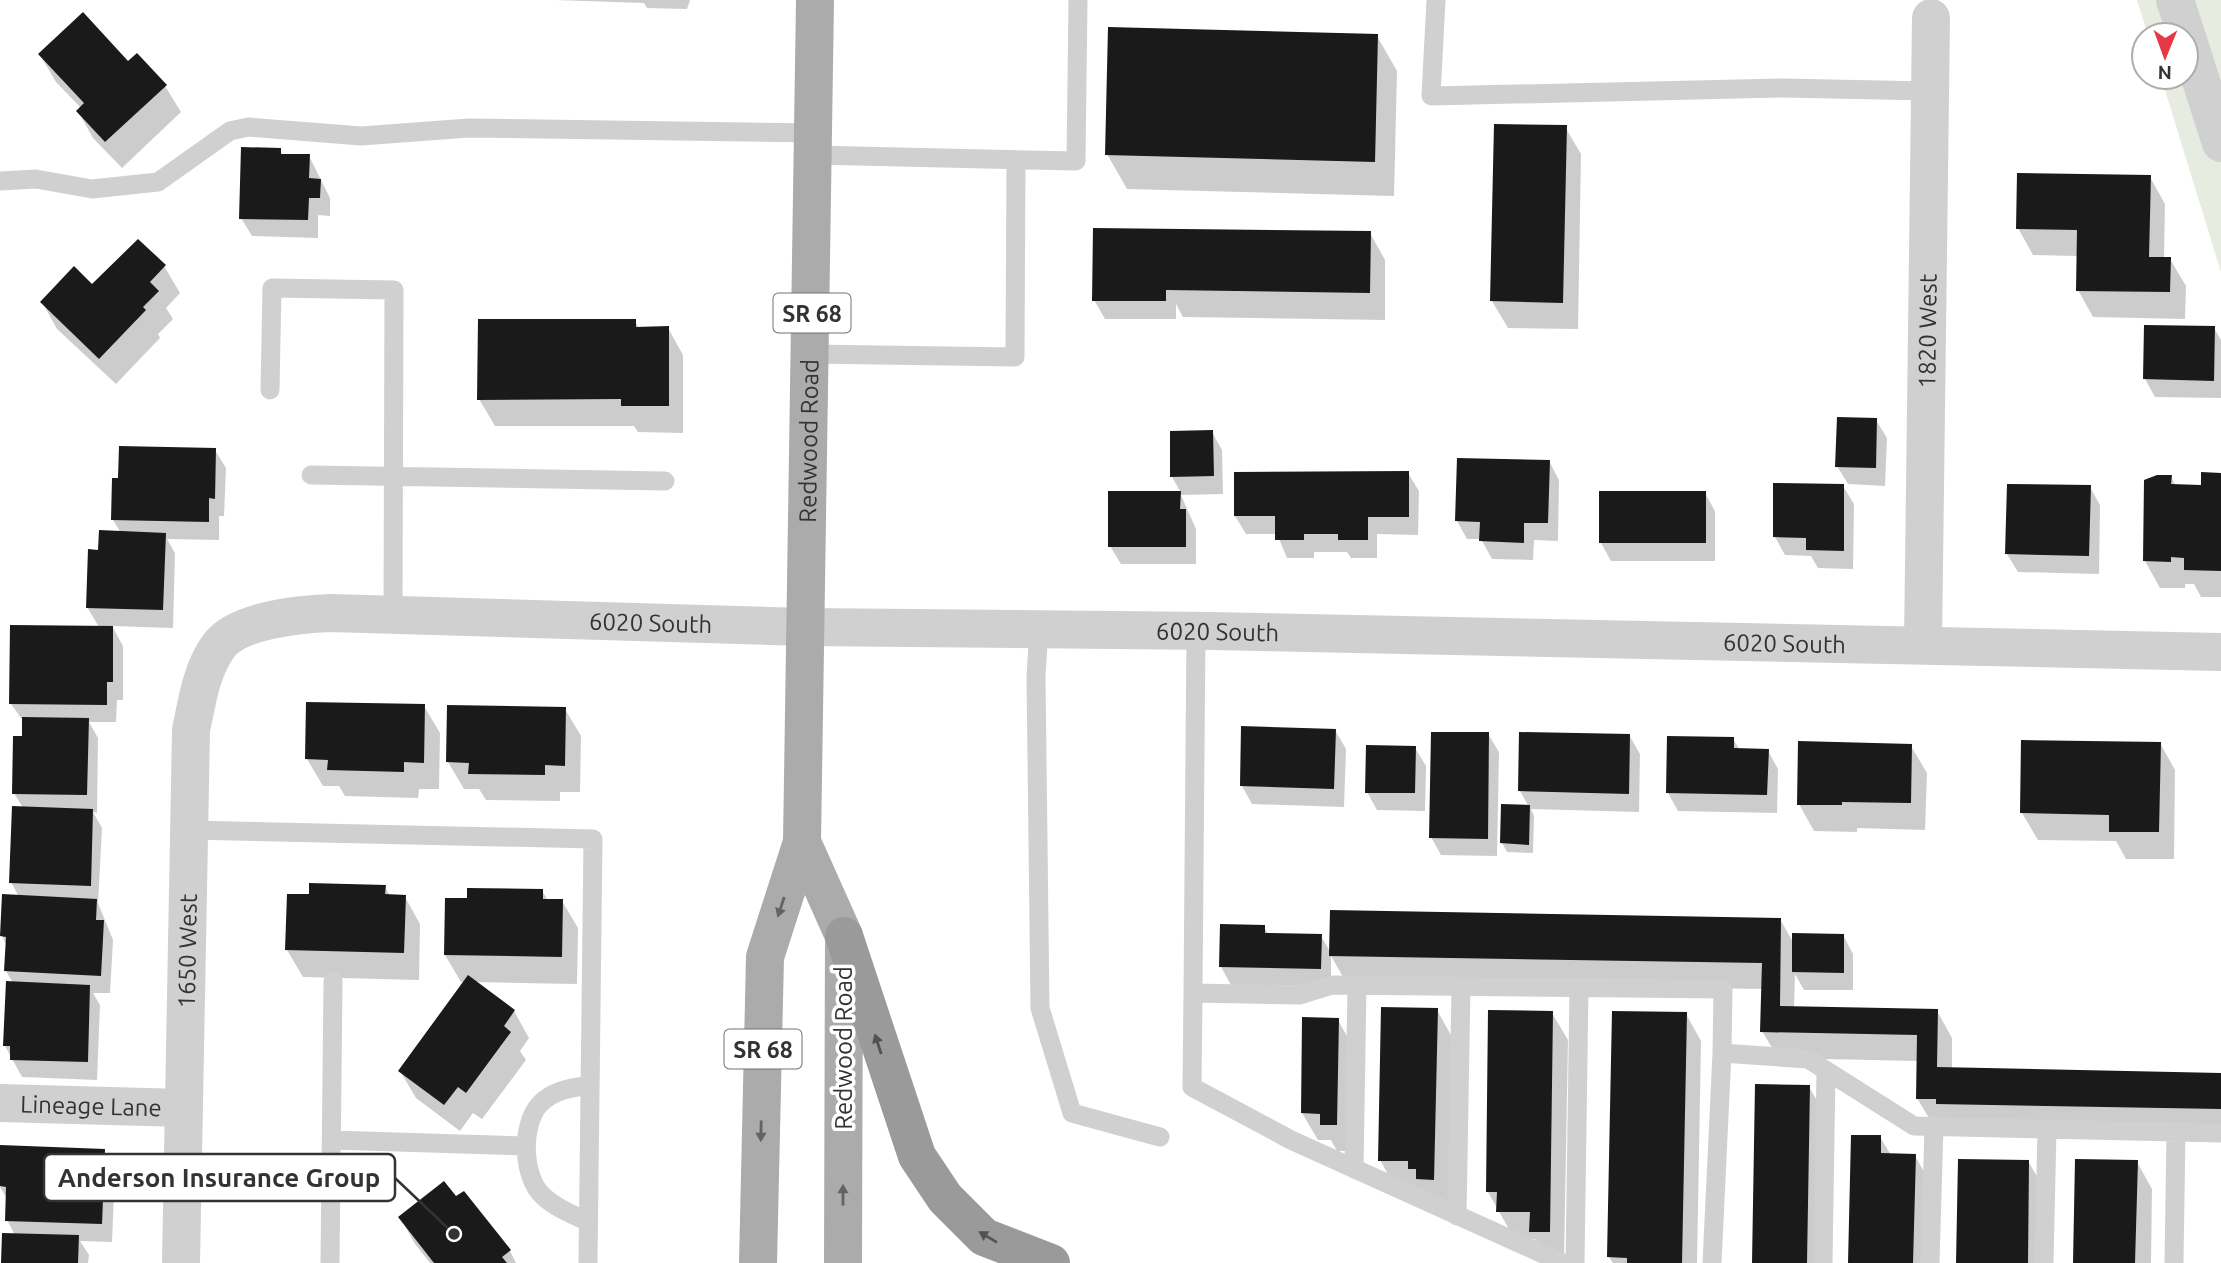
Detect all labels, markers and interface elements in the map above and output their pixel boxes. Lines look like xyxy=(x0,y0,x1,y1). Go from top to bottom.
north arrow xyxy=(2130,21,2200,91)
text: N xyxy=(2157,62,2172,84)
street label: 1820 West xyxy=(1913,273,1941,389)
road number: SR 68 xyxy=(774,294,850,332)
street label: Redwood Road xyxy=(793,359,823,523)
street label: 6020 South xyxy=(589,607,713,638)
street label: 6020 South xyxy=(1156,617,1279,646)
street label: 6020 South xyxy=(1723,628,1846,658)
street label: 1650 West xyxy=(172,893,201,1009)
one-way arrow xyxy=(775,896,786,917)
street label: Redwood Road xyxy=(830,966,857,1130)
road number: SR 68 xyxy=(724,1030,802,1068)
one-way arrow xyxy=(873,1033,883,1054)
street label: Lineage Lane xyxy=(20,1090,162,1121)
one-way arrow xyxy=(755,1121,766,1143)
callout: Anderson Insurance Group xyxy=(44,1154,395,1201)
text: Anderson Insurance Group xyxy=(58,1163,380,1192)
one-way arrow xyxy=(837,1184,849,1206)
one-way arrow xyxy=(978,1231,998,1244)

